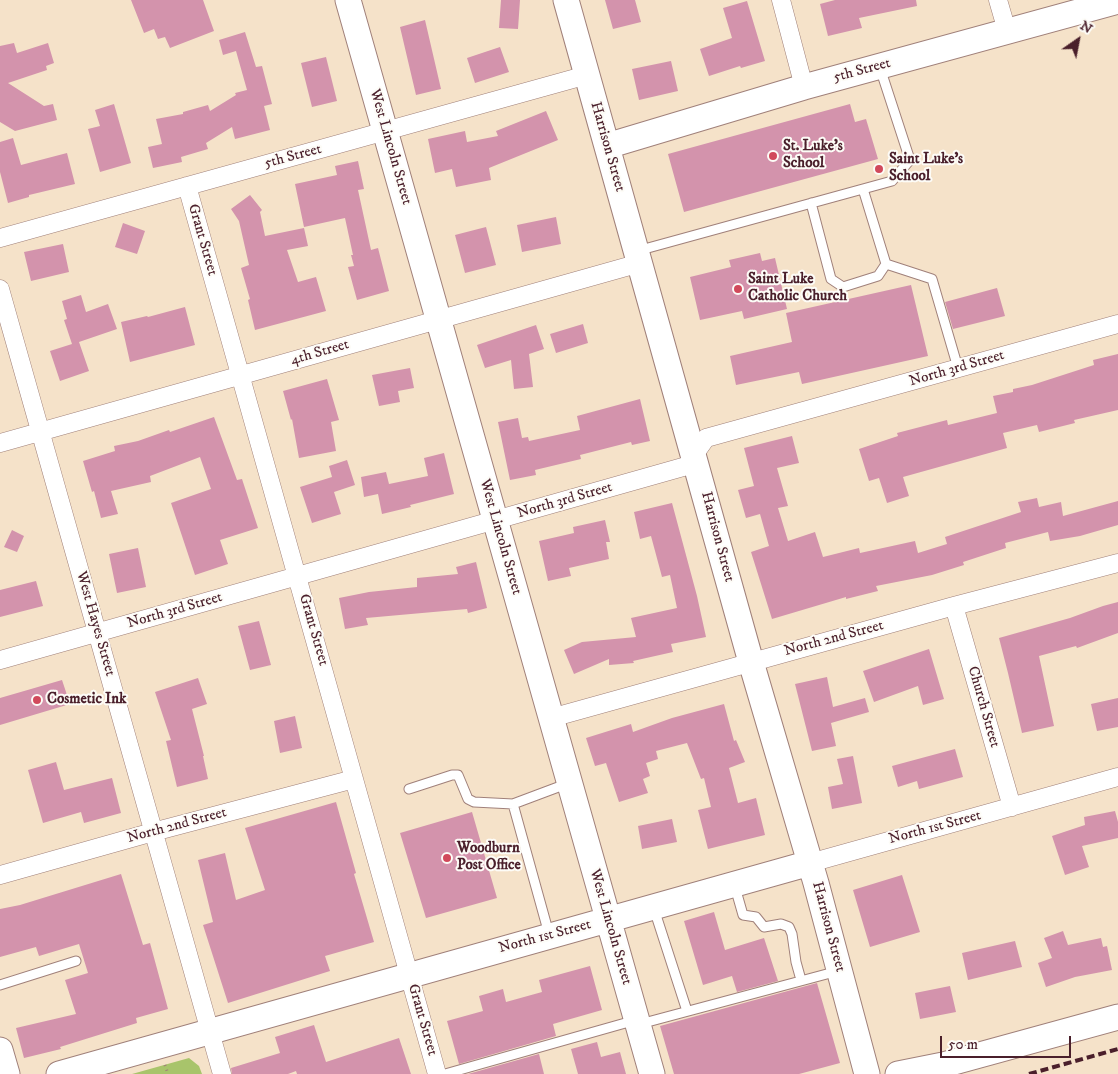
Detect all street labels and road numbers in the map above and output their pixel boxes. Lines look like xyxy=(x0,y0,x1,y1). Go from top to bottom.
street label: 5th Street xyxy=(831,55,893,87)
street label: West Lincoln Street xyxy=(365,87,415,207)
street label: Harrison Street xyxy=(586,100,628,194)
street label: 5th Street xyxy=(262,141,324,173)
street label: Grant Street xyxy=(183,202,221,278)
street label: 4th Street xyxy=(289,336,351,370)
street label: North 3rd Street xyxy=(907,347,1007,391)
street label: West Lincoln Street xyxy=(475,477,525,597)
street label: North 3rd Street xyxy=(515,479,615,523)
street label: Harrison Street xyxy=(696,490,738,584)
street label: West Hayes Street xyxy=(71,570,119,678)
street label: North 3rd Street xyxy=(125,589,225,633)
street label: Grant Street xyxy=(294,592,332,668)
street label: North 2nd Street xyxy=(782,617,886,661)
street label: Church Street xyxy=(963,664,1003,750)
street label: North 2nd Street xyxy=(125,804,229,848)
street label: North 1st Street xyxy=(887,807,983,849)
street label: West Lincoln Street xyxy=(585,867,635,987)
street label: Harrison Street xyxy=(807,880,849,974)
street label: North 1st Street xyxy=(497,916,593,958)
street label: Grant Street xyxy=(403,982,441,1058)

